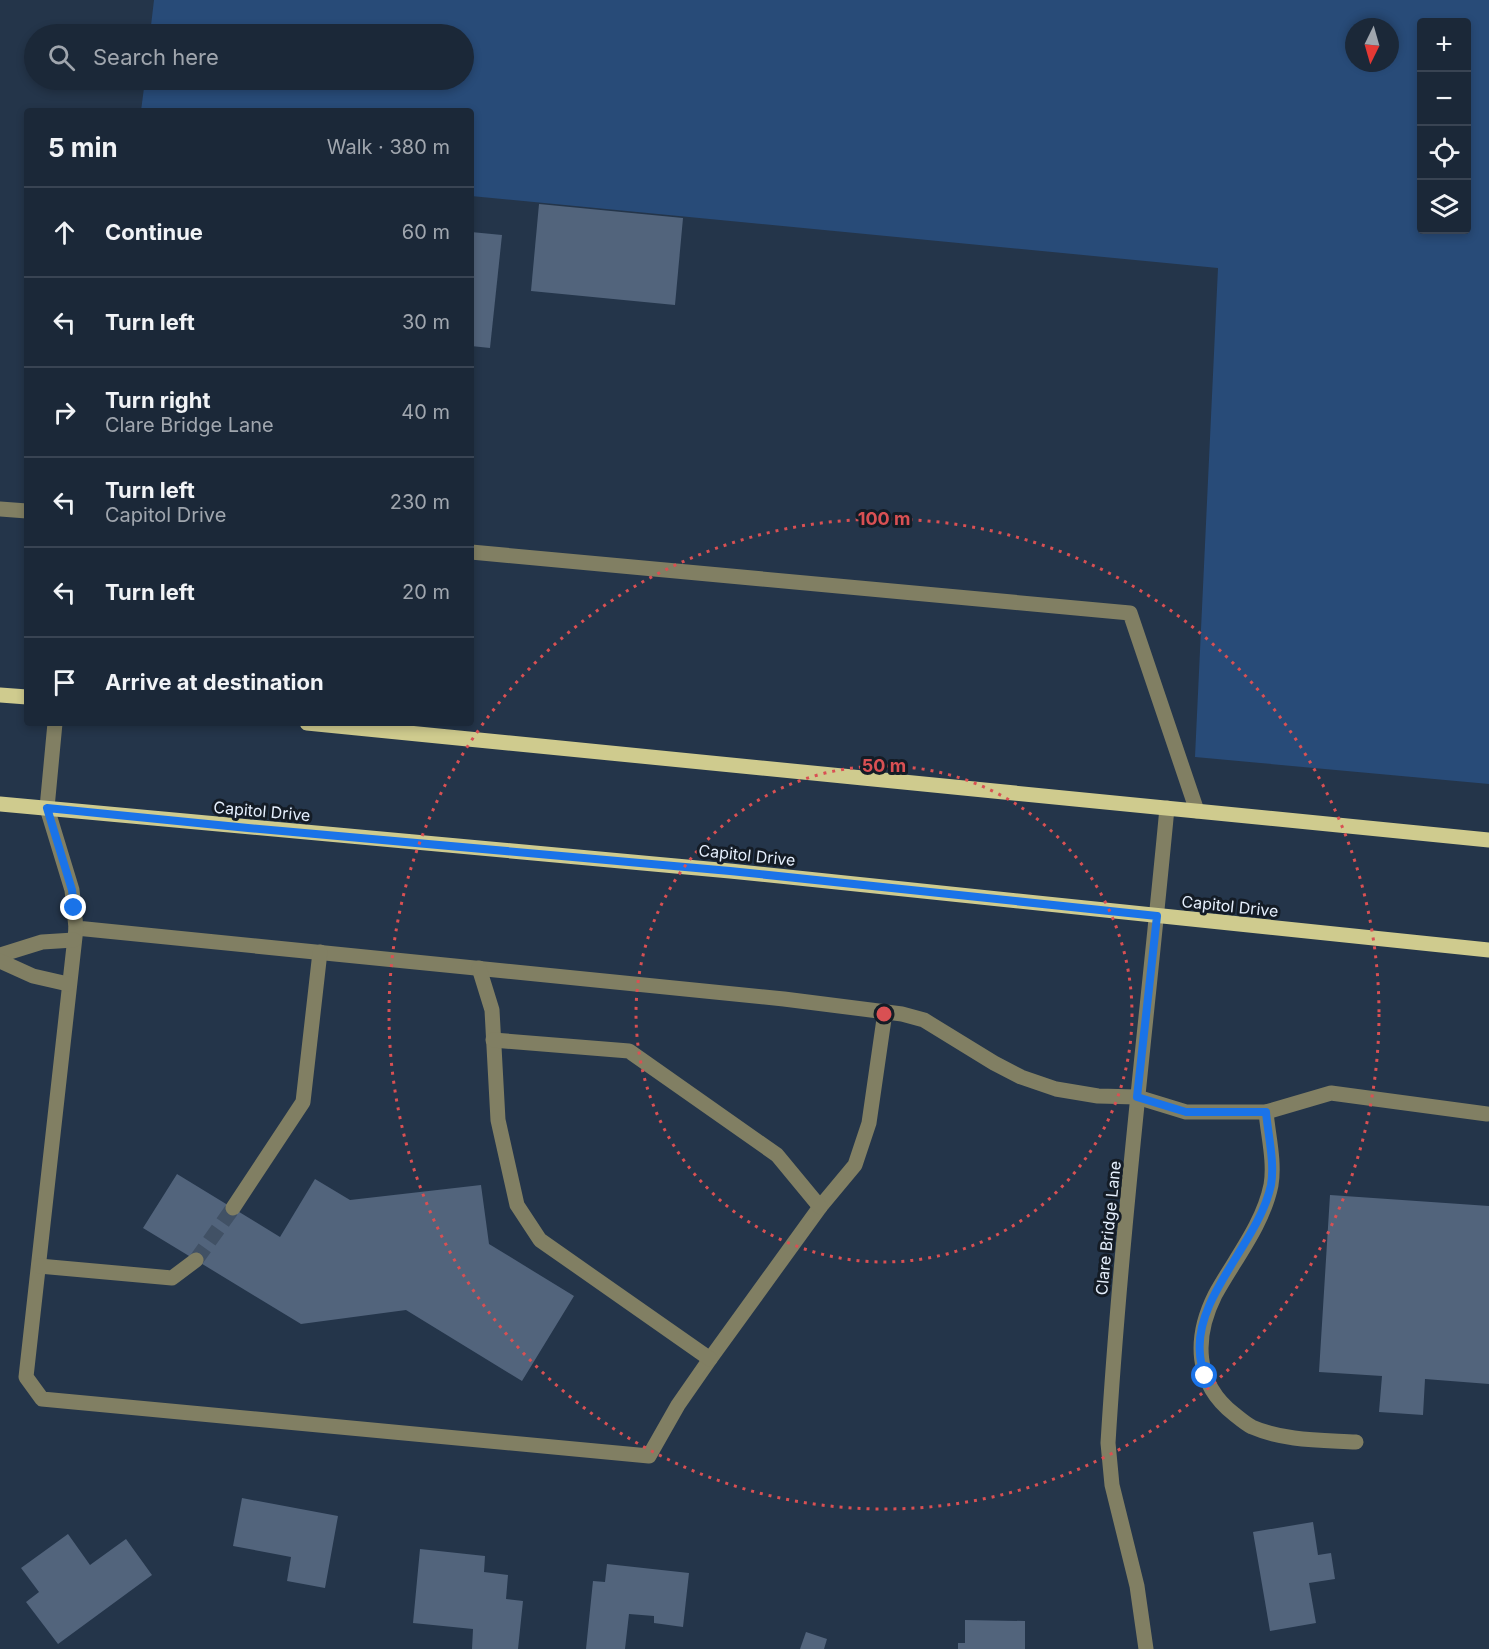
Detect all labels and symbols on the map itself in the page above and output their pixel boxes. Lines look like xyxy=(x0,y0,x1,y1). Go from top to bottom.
north arrow xyxy=(1345,18,1399,72)
text: 100 m xyxy=(858,508,910,529)
text: 50 m xyxy=(862,755,906,776)
street label: Capitol Drive xyxy=(213,797,311,825)
street label: Capitol Drive xyxy=(698,840,796,870)
street label: Capitol Drive xyxy=(1181,891,1279,921)
route end xyxy=(60,894,86,920)
centre of rings xyxy=(874,1004,894,1024)
street label: Clare Bridge Lane xyxy=(1091,1160,1125,1296)
route start xyxy=(1191,1362,1217,1388)

